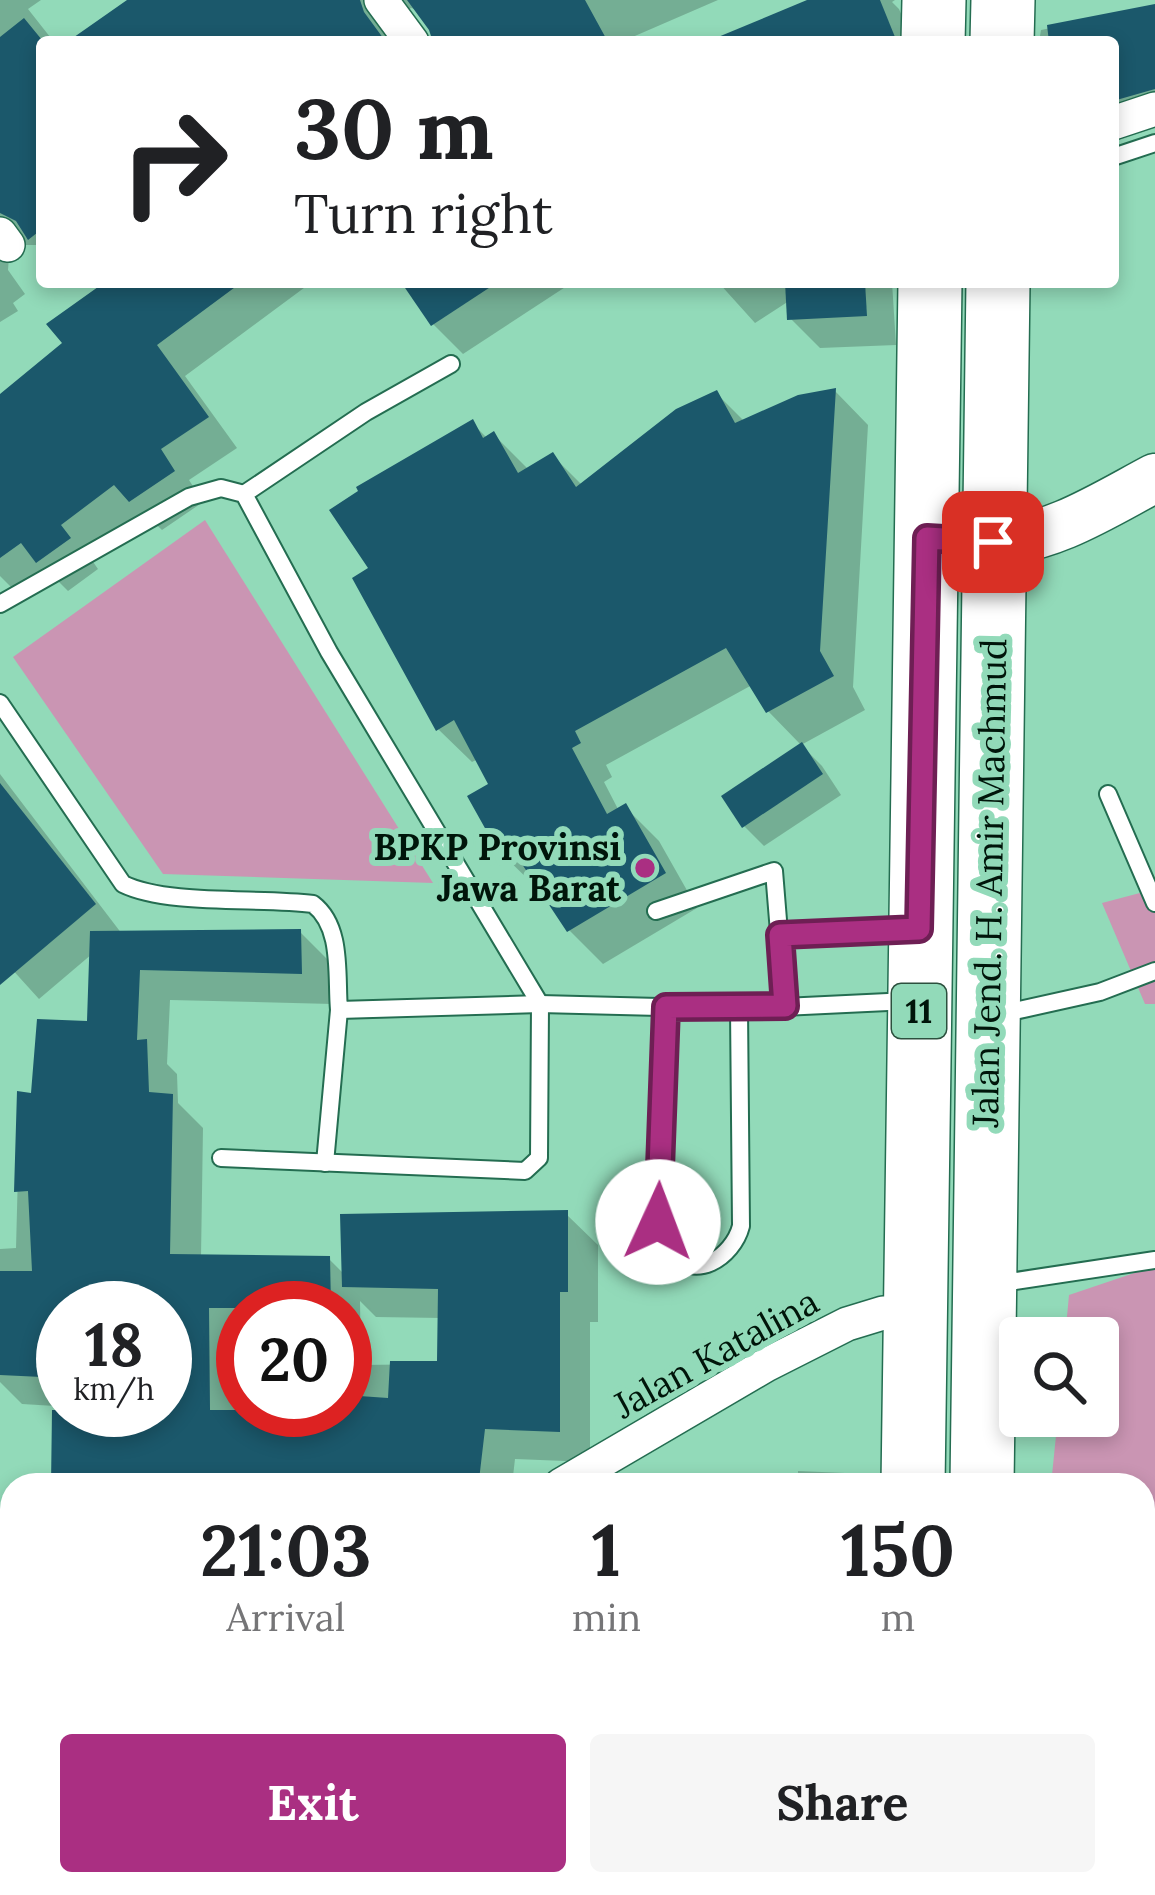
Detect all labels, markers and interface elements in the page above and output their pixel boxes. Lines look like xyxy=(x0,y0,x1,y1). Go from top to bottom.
text: 30 m xyxy=(294,74,494,182)
icon: right xyxy=(96,84,252,240)
text: Turn right xyxy=(294,179,553,248)
pin xyxy=(942,491,1044,593)
icon: arrive xyxy=(960,509,1026,575)
street label: Jalan Jend. H. Amir Machmud xyxy=(962,638,1016,1129)
place label: BPKP Provinsi Jawa Barat xyxy=(373,824,622,911)
marker: BPKP Provinsi Jawa Barat xyxy=(632,855,658,881)
road number: 11 xyxy=(892,984,946,1038)
position arrow xyxy=(595,1159,721,1285)
street label: Jalan Katalina xyxy=(605,1278,826,1429)
speed limit sign: 20 xyxy=(216,1281,372,1437)
text: 18 xyxy=(85,1306,143,1382)
map controls xyxy=(999,1317,1119,1437)
button: search xyxy=(999,1317,1119,1437)
text: km/h xyxy=(73,1370,155,1408)
text: 21:03 xyxy=(200,1504,372,1596)
text: 1 xyxy=(592,1504,621,1596)
text: 150 xyxy=(841,1504,955,1596)
text: Arrival xyxy=(226,1592,345,1642)
text: min xyxy=(572,1592,641,1642)
text: m xyxy=(881,1592,915,1642)
button: Exit xyxy=(60,1734,566,1872)
button: Share xyxy=(590,1734,1095,1872)

